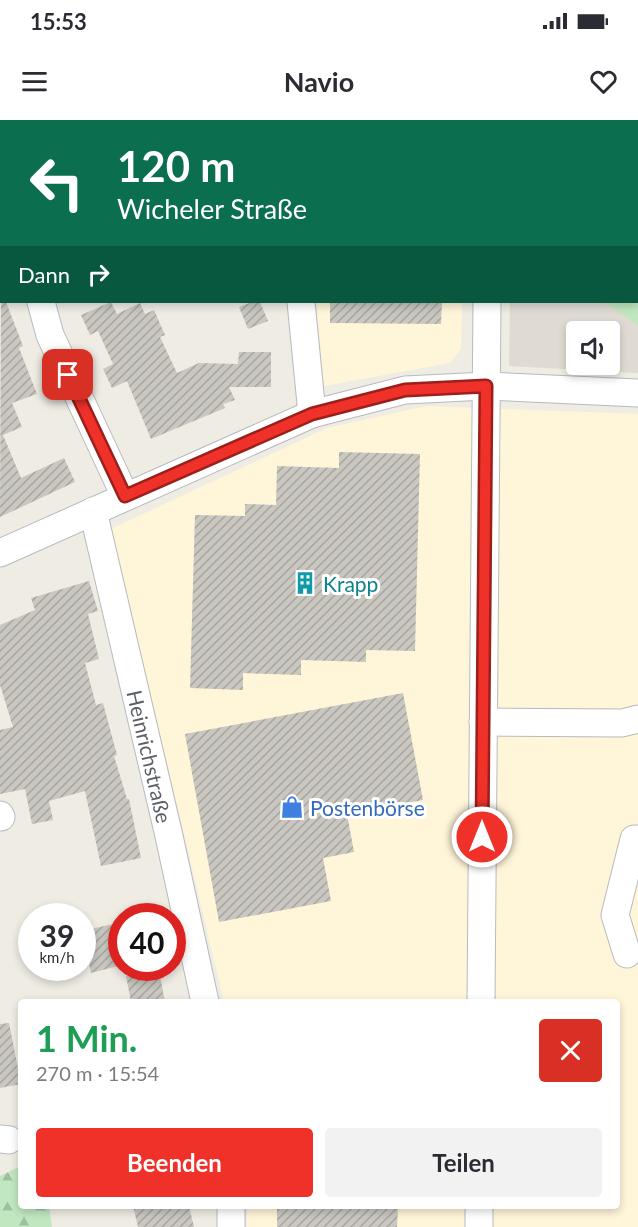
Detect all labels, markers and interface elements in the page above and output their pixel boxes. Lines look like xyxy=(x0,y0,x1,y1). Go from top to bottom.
text: 15:53 xyxy=(30,8,87,35)
icon: menu xyxy=(18,65,51,98)
text: Navio xyxy=(284,65,354,98)
icon: heart xyxy=(587,65,620,98)
text: 120 m xyxy=(117,141,235,191)
icon: left xyxy=(18,144,96,222)
text: Wicheler Straße xyxy=(117,192,307,225)
icon: right xyxy=(82,258,115,291)
text: Dann xyxy=(18,261,70,288)
map controls xyxy=(566,321,620,375)
button: sound xyxy=(566,321,620,375)
pin xyxy=(42,349,93,400)
icon: arrive xyxy=(51,358,84,391)
building icon: Krapp xyxy=(292,570,318,596)
place label: Krapp xyxy=(323,571,378,596)
street label: Heinrichstraße xyxy=(123,687,178,825)
shop icon: Postenbörse xyxy=(279,794,305,820)
place label: Postenbörse xyxy=(310,795,425,820)
position arrow xyxy=(450,805,514,869)
speed limit sign: 40 xyxy=(108,903,186,981)
text: 39 xyxy=(40,917,74,953)
text: km/h xyxy=(39,948,75,966)
text: 1 Min. xyxy=(36,1016,137,1060)
button: close xyxy=(539,1019,602,1082)
text: 270 m · 15:54 xyxy=(36,1061,159,1085)
button: Beenden xyxy=(36,1128,313,1197)
button: Teilen xyxy=(325,1128,602,1197)

